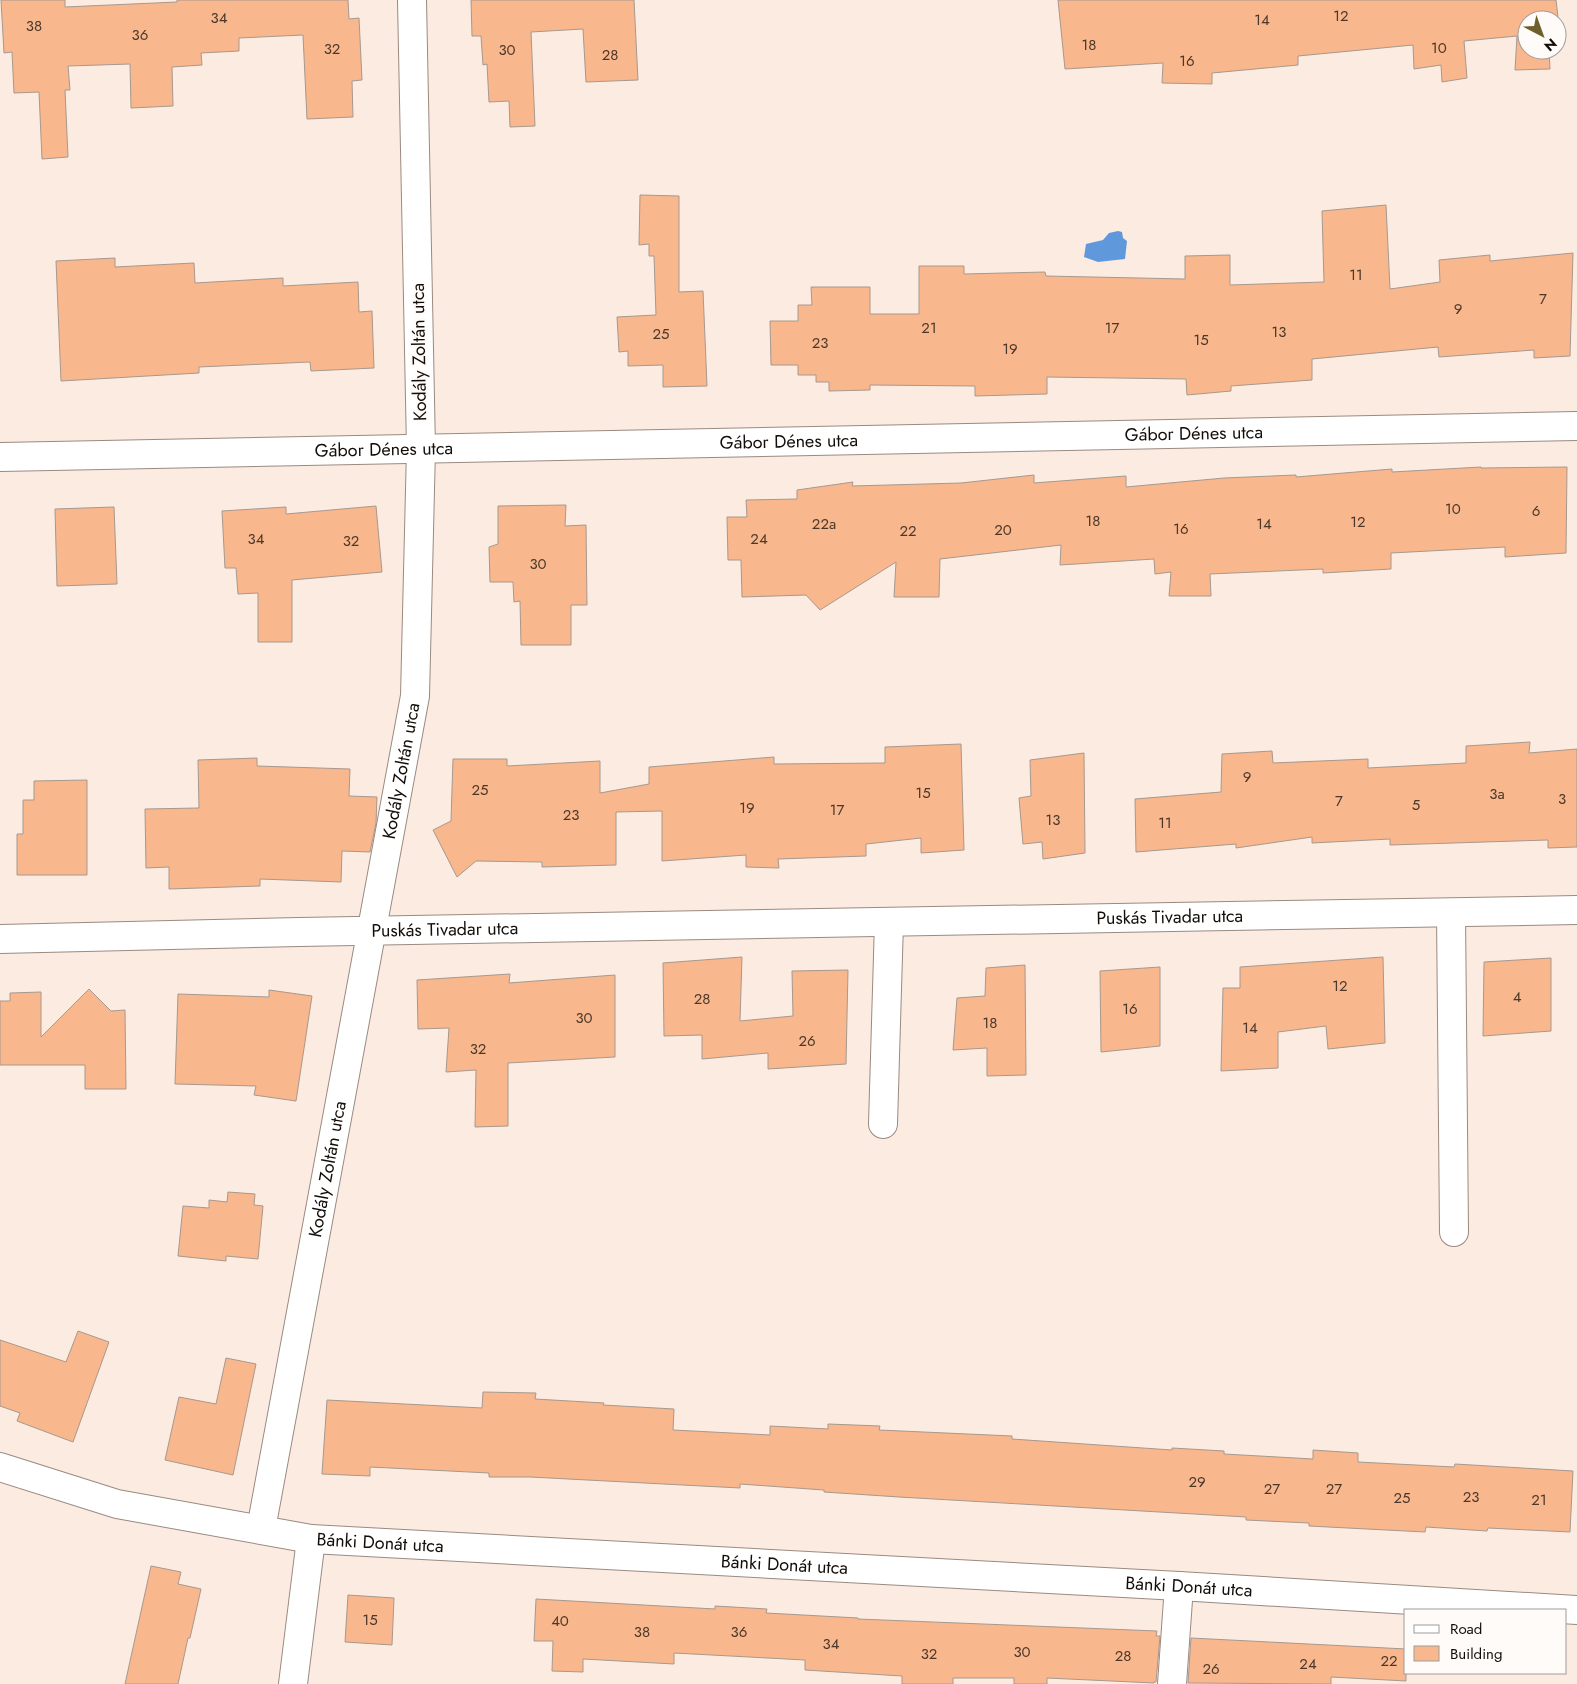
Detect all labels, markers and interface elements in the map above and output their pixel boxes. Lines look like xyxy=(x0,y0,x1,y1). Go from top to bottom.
house number: 12 xyxy=(1333,5,1349,27)
house number: 34 xyxy=(211,7,228,29)
house number: 14 xyxy=(1254,9,1270,31)
north arrow xyxy=(1517,10,1567,60)
house number: 38 xyxy=(26,15,42,37)
house number: 36 xyxy=(132,24,148,46)
house number: 18 xyxy=(1082,34,1096,56)
text: N xyxy=(1540,34,1561,56)
house number: 10 xyxy=(1431,37,1447,59)
house number: 32 xyxy=(324,38,340,60)
house number: 30 xyxy=(498,39,516,61)
house number: 28 xyxy=(602,44,618,66)
house number: 16 xyxy=(1179,50,1195,72)
house number: 11 xyxy=(1349,264,1363,286)
street label: Kodály Zoltán utca xyxy=(405,283,433,421)
house number: 7 xyxy=(1539,288,1547,310)
house number: 9 xyxy=(1454,298,1462,320)
house number: 21 xyxy=(921,317,937,339)
house number: 17 xyxy=(1105,317,1119,339)
house number: 13 xyxy=(1272,321,1286,343)
house number: 25 xyxy=(653,323,670,345)
house number: 15 xyxy=(1193,329,1209,351)
house number: 23 xyxy=(812,332,828,354)
house number: 19 xyxy=(1002,338,1018,360)
street label: Gábor Dénes utca xyxy=(1124,419,1263,448)
street label: Gábor Dénes utca xyxy=(719,427,858,456)
street label: Gábor Dénes utca xyxy=(314,435,453,464)
house number: 10 xyxy=(1445,498,1461,520)
house number: 6 xyxy=(1532,500,1540,522)
house number: 18 xyxy=(1086,510,1100,532)
house number: 12 xyxy=(1350,511,1366,533)
house number: 22a xyxy=(812,513,836,535)
house number: 14 xyxy=(1256,513,1272,535)
house number: 16 xyxy=(1173,518,1189,540)
house number: 20 xyxy=(994,519,1012,541)
house number: 22 xyxy=(899,520,917,542)
house number: 34 xyxy=(248,528,265,550)
house number: 24 xyxy=(750,528,768,550)
house number: 32 xyxy=(343,530,359,552)
house number: 30 xyxy=(529,553,547,575)
street label: Kodály Zoltán utca xyxy=(376,701,427,841)
house number: 9 xyxy=(1243,766,1251,788)
house number: 25 xyxy=(472,779,489,801)
house number: 15 xyxy=(915,782,931,804)
house number: 3a xyxy=(1489,783,1505,805)
house number: 3 xyxy=(1558,788,1566,810)
house number: 7 xyxy=(1335,790,1343,812)
house number: 5 xyxy=(1412,794,1420,816)
house number: 19 xyxy=(739,797,755,819)
house number: 17 xyxy=(830,799,844,821)
house number: 23 xyxy=(563,804,579,826)
house number: 13 xyxy=(1046,809,1060,831)
house number: 11 xyxy=(1158,812,1172,834)
street label: Puskás Tivadar utca xyxy=(1096,903,1243,931)
street label: Puskás Tivadar utca xyxy=(371,915,519,944)
house number: 12 xyxy=(1332,975,1348,997)
house number: 4 xyxy=(1513,986,1522,1008)
house number: 28 xyxy=(694,988,710,1010)
house number: 16 xyxy=(1122,998,1138,1020)
house number: 30 xyxy=(575,1007,593,1029)
house number: 18 xyxy=(983,1012,997,1034)
house number: 14 xyxy=(1242,1017,1258,1039)
house number: 26 xyxy=(798,1030,816,1052)
house number: 32 xyxy=(470,1038,486,1060)
street label: Kodály Zoltán utca xyxy=(302,1099,353,1239)
house number: 29 xyxy=(1188,1471,1206,1493)
house number: 27 xyxy=(1264,1478,1280,1500)
house number: 27 xyxy=(1326,1478,1342,1500)
house number: 23 xyxy=(1463,1486,1479,1508)
house number: 25 xyxy=(1394,1487,1411,1509)
house number: 21 xyxy=(1531,1489,1547,1511)
street label: Bánki Donát utca xyxy=(316,1526,444,1559)
street label: Bánki Donát utca xyxy=(720,1548,849,1581)
street label: Bánki Donát utca xyxy=(1125,1570,1253,1603)
house number: 15 xyxy=(362,1609,378,1631)
legend xyxy=(1404,1609,1567,1674)
house number: 40 xyxy=(551,1610,569,1632)
text: Road xyxy=(1450,1618,1482,1640)
house number: 38 xyxy=(634,1621,650,1643)
house number: 36 xyxy=(731,1621,747,1643)
house number: 34 xyxy=(823,1633,840,1655)
house number: 30 xyxy=(1013,1641,1031,1663)
house number: 32 xyxy=(921,1643,937,1665)
text: Building xyxy=(1450,1643,1502,1665)
house number: 28 xyxy=(1115,1645,1131,1667)
house number: 22 xyxy=(1380,1650,1398,1672)
house number: 24 xyxy=(1299,1653,1317,1675)
house number: 26 xyxy=(1202,1658,1220,1680)

